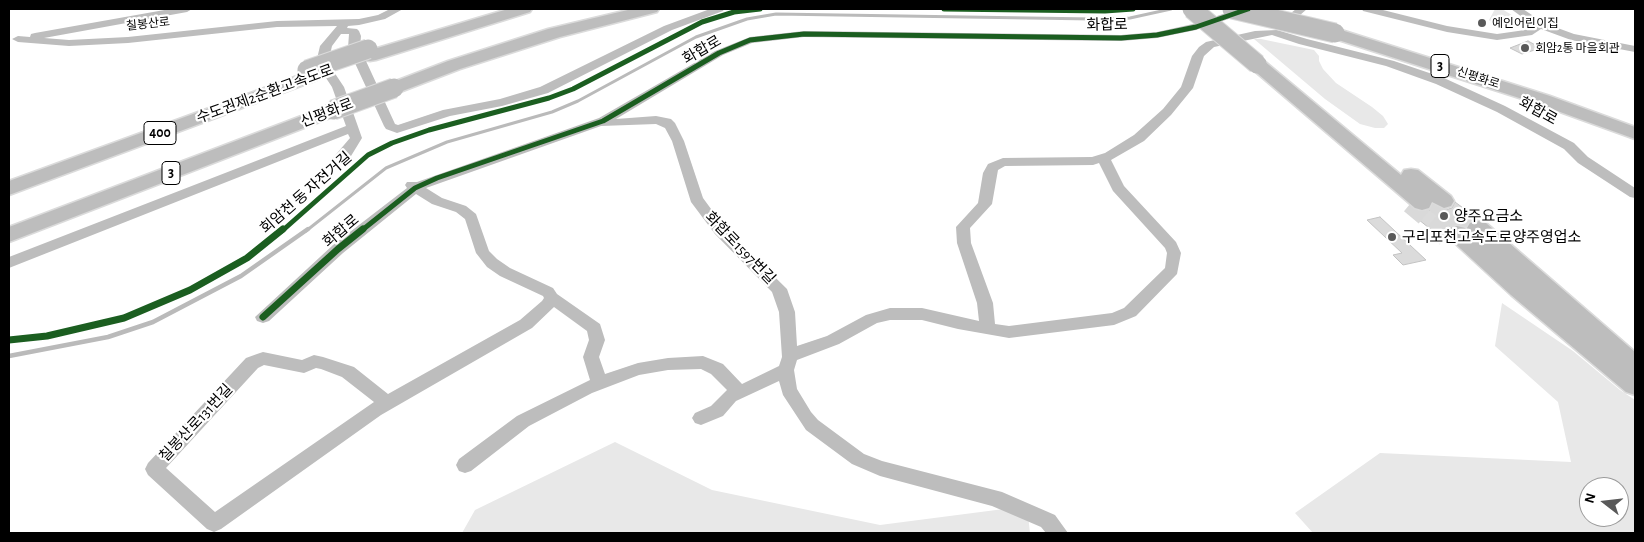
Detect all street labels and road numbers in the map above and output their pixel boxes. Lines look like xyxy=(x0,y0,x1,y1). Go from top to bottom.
street label: 칠봉산로 xyxy=(125,15,171,33)
street label: 화합로 xyxy=(1086,16,1128,34)
street label: 화합로 xyxy=(680,32,724,68)
road number: 3 xyxy=(1431,54,1449,78)
street label: 수도권제2순환고속도로 xyxy=(194,61,336,127)
street label: 신평화로 xyxy=(1455,64,1501,92)
street label: 화합로 xyxy=(1516,93,1560,129)
street label: 신평화로 xyxy=(298,95,356,131)
road number: 400 xyxy=(144,122,176,144)
street label: 회암천 동 자전거길 xyxy=(257,148,355,238)
road number: 3 xyxy=(162,162,180,184)
street label: 화합로1597번길 xyxy=(701,208,779,288)
street label: 화합로 xyxy=(319,211,363,251)
street label: 칠봉산로131번길 xyxy=(156,381,236,465)

